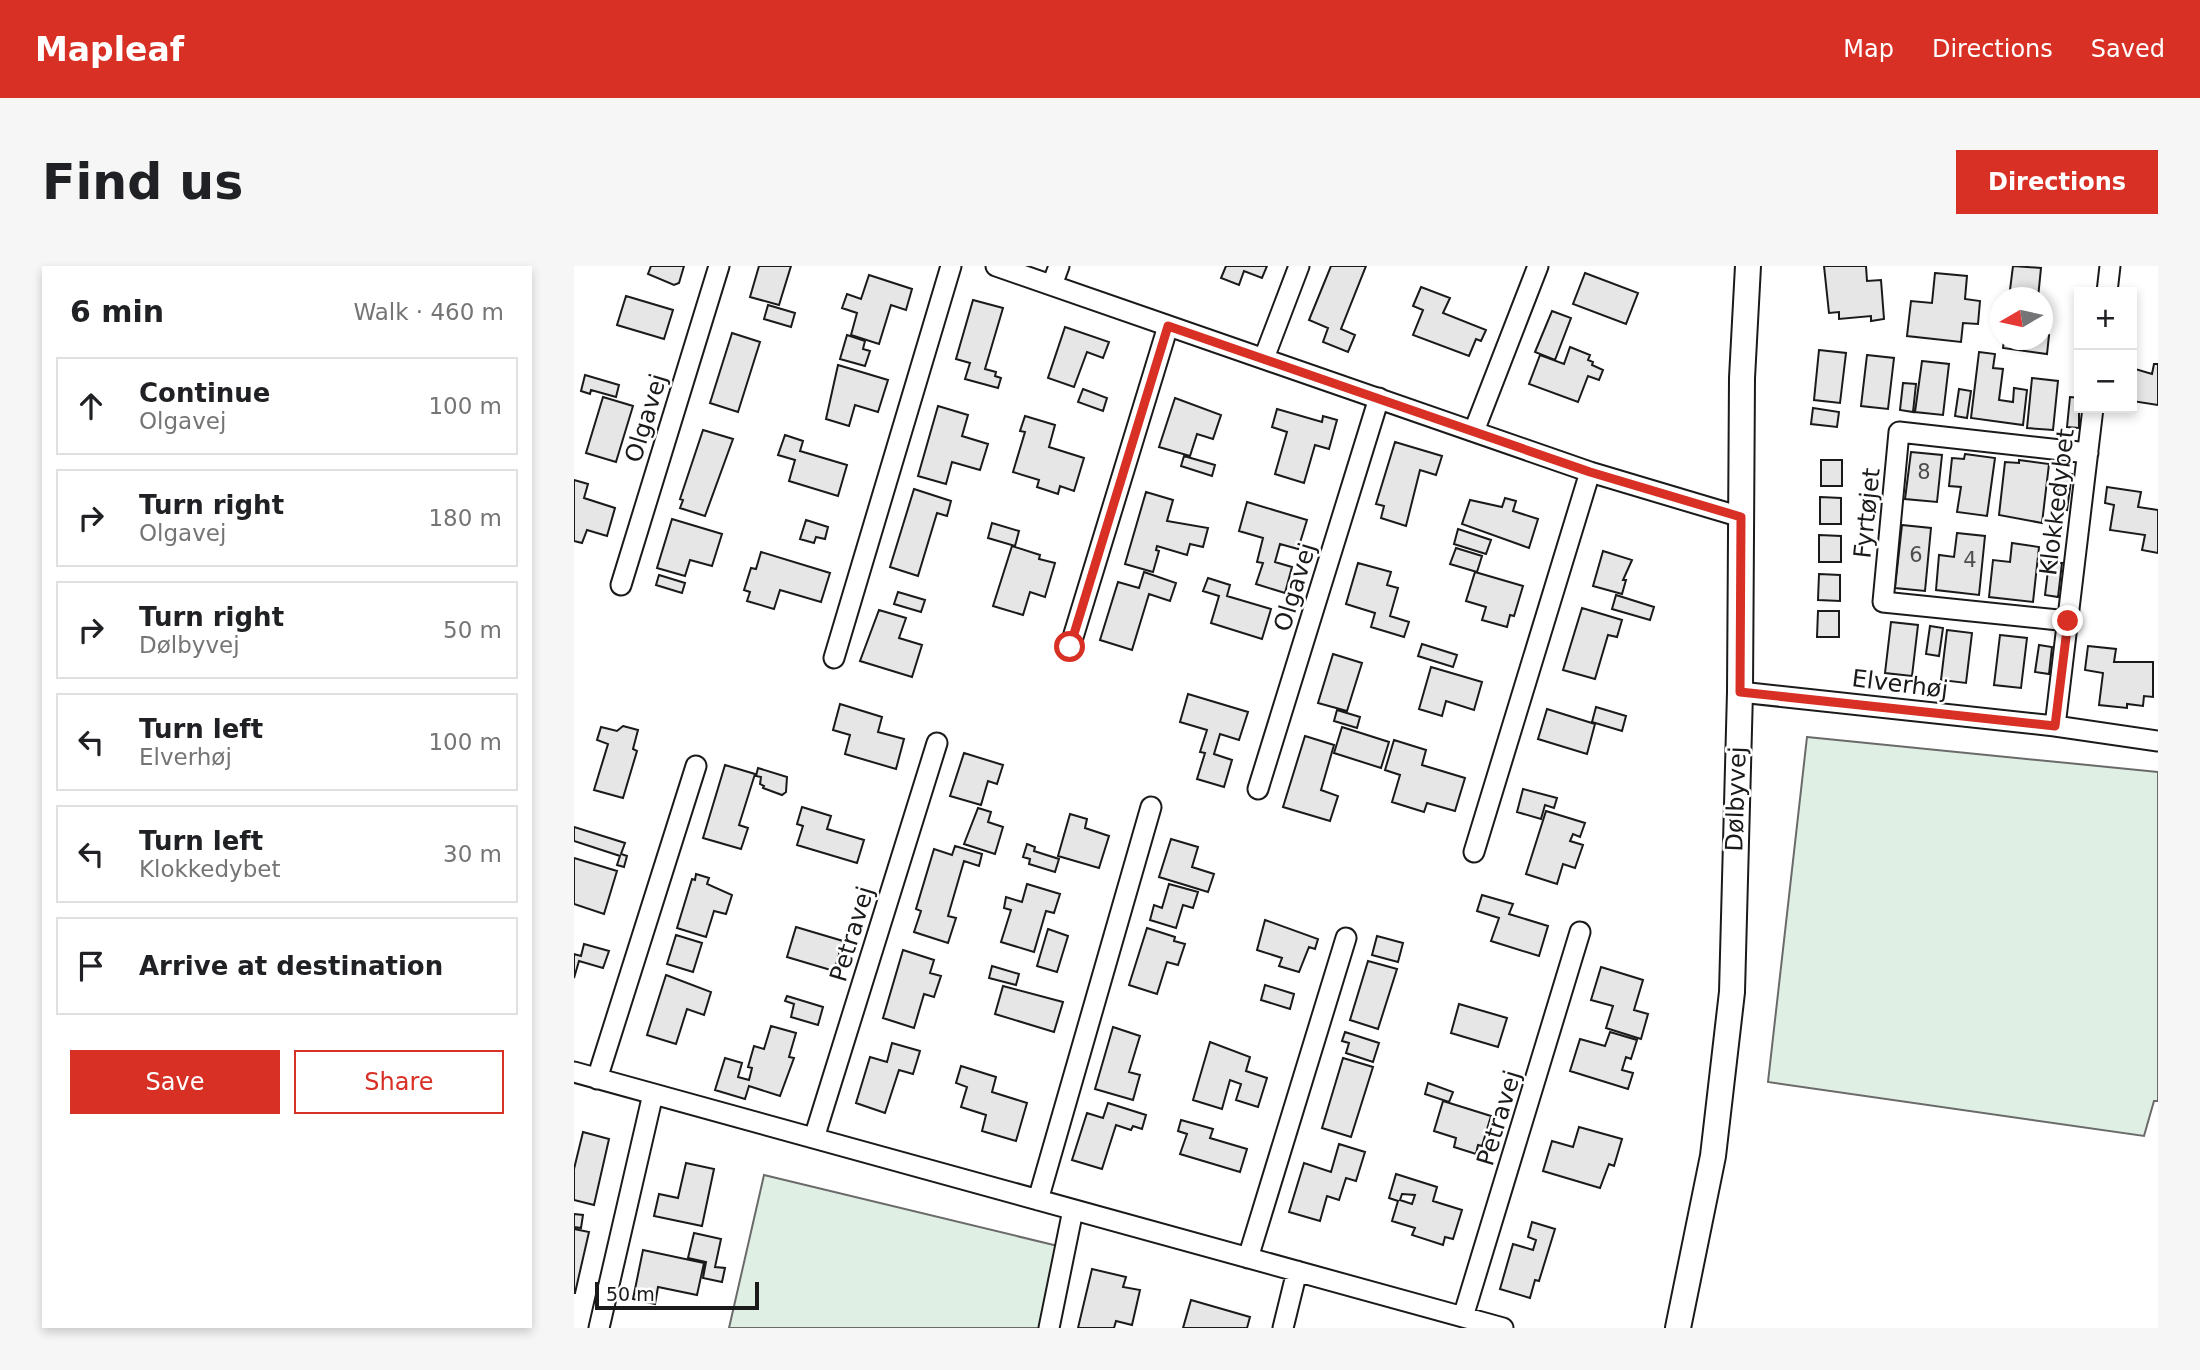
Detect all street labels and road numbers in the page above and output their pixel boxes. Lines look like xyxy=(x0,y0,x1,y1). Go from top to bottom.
street label: Olgavej xyxy=(619,370,673,466)
street label: Klokkedybet xyxy=(2034,427,2080,577)
street label: Fyrtøjet xyxy=(1848,466,1886,560)
street label: Olgavej xyxy=(1268,539,1322,635)
street label: Elverhøj xyxy=(1850,664,1950,704)
street label: Dølbyvej xyxy=(1720,746,1752,852)
street label: Petravej xyxy=(824,883,880,985)
street label: Petravej xyxy=(1471,1067,1527,1169)

